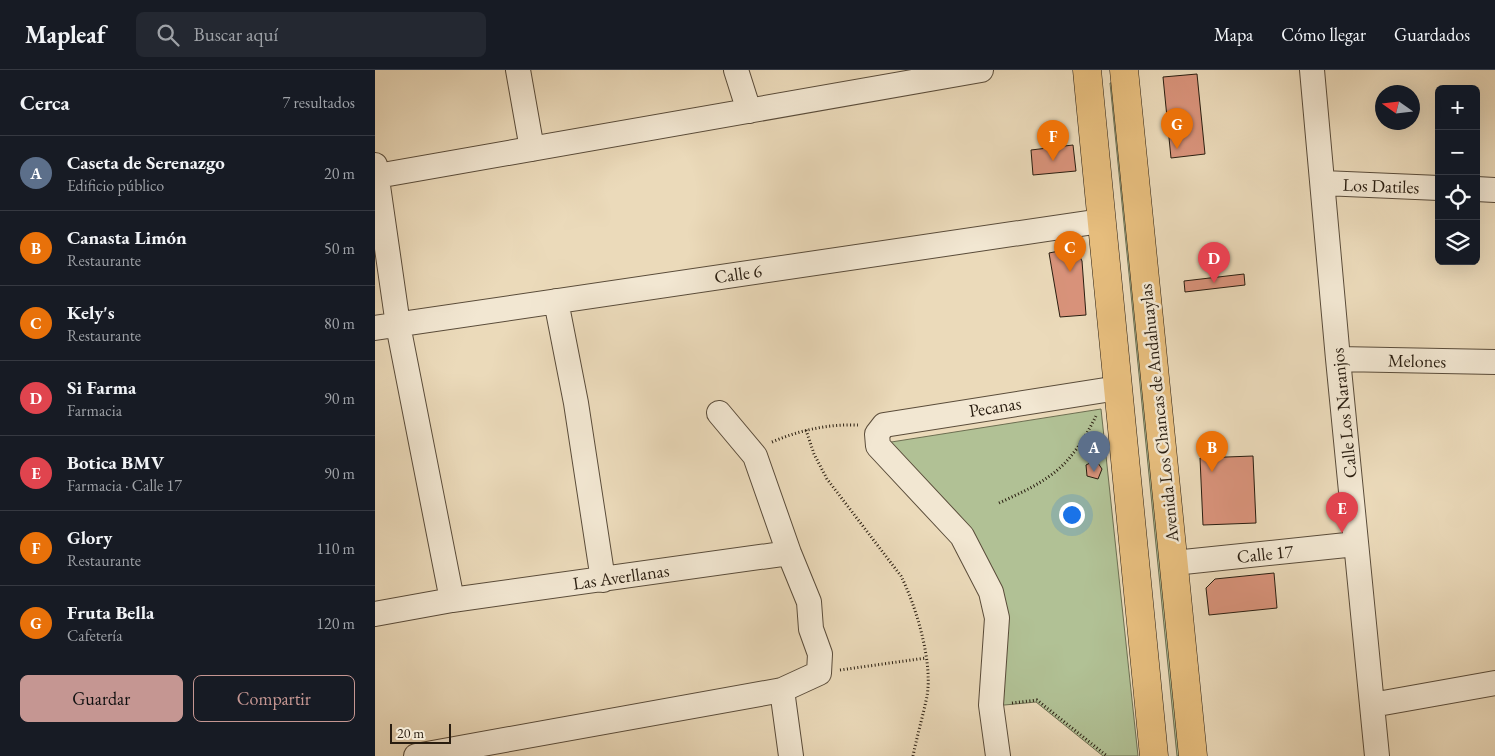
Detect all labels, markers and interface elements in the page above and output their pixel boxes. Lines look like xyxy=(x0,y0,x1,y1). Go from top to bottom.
search box xyxy=(136,12,486,57)
text: Mapleaf xyxy=(25,19,106,50)
icon: search xyxy=(154,21,182,49)
text: Buscar aquí xyxy=(194,22,278,47)
text: Mapa xyxy=(1214,23,1253,46)
text: Cómo llegar xyxy=(1281,23,1366,46)
text: Guardados xyxy=(1394,23,1470,46)
north arrow xyxy=(1375,85,1420,130)
map controls xyxy=(1435,85,1480,265)
button: + xyxy=(1435,85,1480,130)
text: Cerca xyxy=(20,89,70,116)
text: 7 resultados xyxy=(283,92,355,113)
pin: G xyxy=(1161,108,1193,149)
pin: F xyxy=(1037,120,1069,161)
button: − xyxy=(1435,130,1480,175)
text: Caseta de Serenazgo xyxy=(67,150,225,175)
text: A xyxy=(30,163,42,184)
text: 20 m xyxy=(324,163,355,184)
street label: Los Datiles xyxy=(1342,173,1420,198)
text: Edificio público xyxy=(67,175,164,196)
button: locate xyxy=(1435,175,1480,220)
button: layers xyxy=(1435,220,1480,265)
text: Canasta Limón xyxy=(67,225,187,250)
pin: C xyxy=(1054,231,1086,272)
text: B xyxy=(31,238,41,259)
text: 50 m xyxy=(324,238,355,259)
pin: D xyxy=(1198,242,1230,283)
text: Restaurante xyxy=(67,250,141,271)
street label: Calle 6 xyxy=(713,259,764,288)
street label: Avenida Los Chancas de Andahuaylas xyxy=(1133,283,1184,544)
text: Kely's xyxy=(67,300,115,325)
text: C xyxy=(30,313,42,334)
text: 80 m xyxy=(324,313,355,334)
text: Restaurante xyxy=(67,325,141,346)
street label: Calle Los Naranjos xyxy=(1325,347,1362,479)
street label: Melones xyxy=(1388,348,1447,373)
text: Si Farma xyxy=(67,375,136,400)
text: D xyxy=(30,388,42,409)
text: 90 m xyxy=(324,388,355,409)
street label: Pecanas xyxy=(967,391,1023,422)
text: Farmacia xyxy=(67,400,122,421)
pin: A xyxy=(1078,431,1110,472)
pin: B xyxy=(1196,431,1228,472)
text: Botica BMV xyxy=(67,450,164,475)
text: E xyxy=(31,463,41,484)
text: 90 m xyxy=(324,463,355,484)
text: Farmacia · Calle 17 xyxy=(67,475,182,496)
pin: E xyxy=(1326,492,1358,533)
your location xyxy=(1059,502,1085,528)
text: Glory xyxy=(67,525,112,550)
text: F xyxy=(32,538,40,559)
text: 110 m xyxy=(316,538,355,559)
street label: Calle 17 xyxy=(1236,539,1295,568)
text: Restaurante xyxy=(67,550,141,571)
street label: Las Averllanas xyxy=(571,558,671,595)
text: Fruta Bella xyxy=(67,600,154,625)
text: G xyxy=(30,613,42,634)
text: 120 m xyxy=(316,613,355,634)
text: Cafetería xyxy=(67,625,123,646)
button: Guardar xyxy=(20,675,183,722)
button: Compartir xyxy=(193,675,355,722)
scale bar xyxy=(390,721,451,744)
text: 20 m xyxy=(397,724,424,742)

